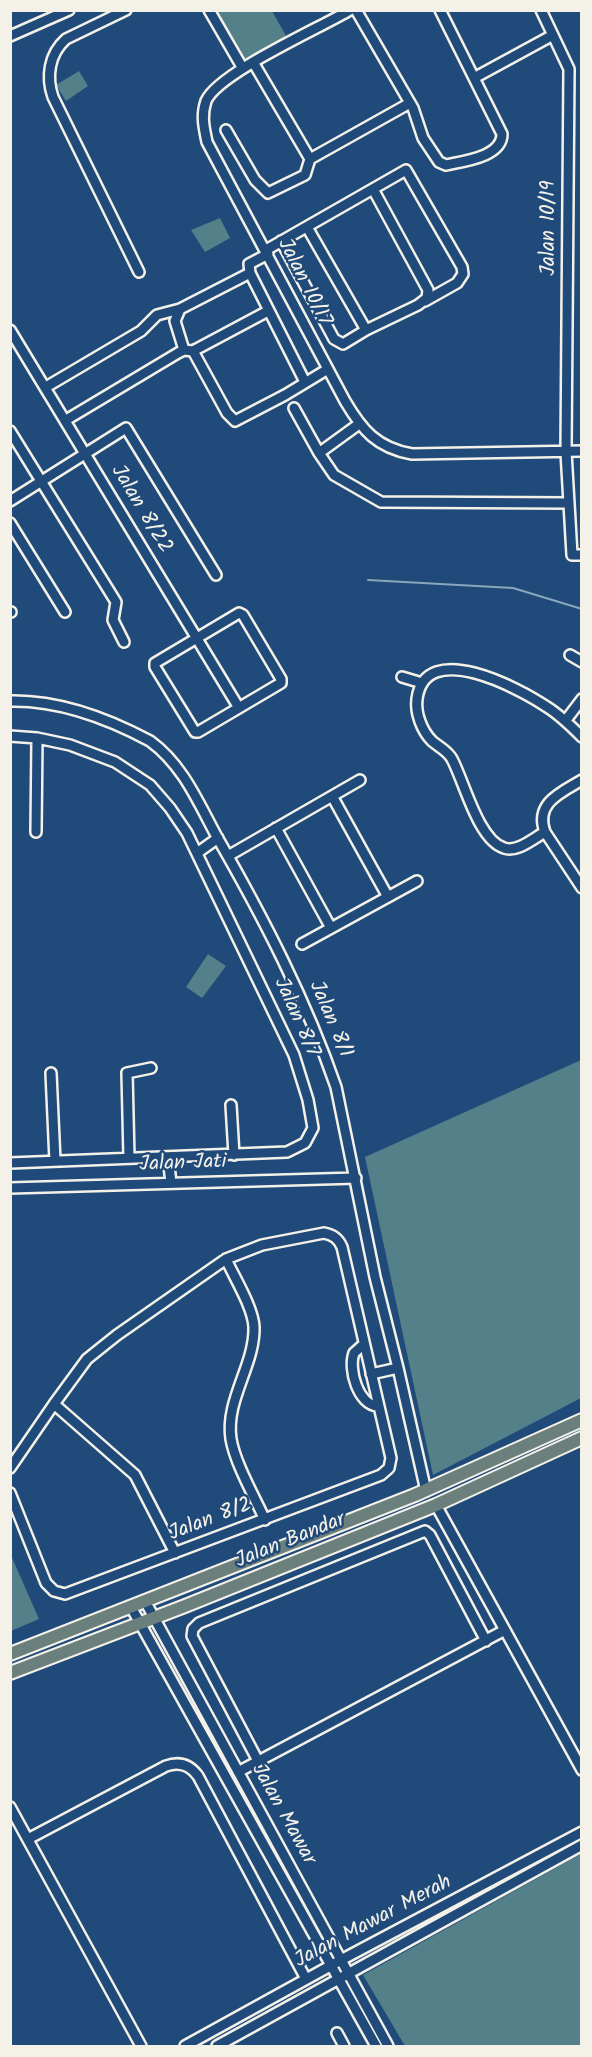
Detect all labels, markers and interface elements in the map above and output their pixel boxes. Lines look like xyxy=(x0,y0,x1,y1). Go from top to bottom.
street label: Jalan 10/19 xyxy=(537,180,563,276)
street label: Jalan 10/17 xyxy=(270,235,336,331)
street label: Jalan 8/22 xyxy=(104,461,176,559)
street label: Jalan 8/7 xyxy=(266,974,324,1062)
street label: Jalan 8/1 xyxy=(302,978,356,1062)
street label: Jalan Jati xyxy=(139,1151,227,1179)
street label: Jalan 8/2 xyxy=(166,1494,256,1548)
street label: Jalan Bandar xyxy=(233,1509,349,1575)
street label: Jalan Mawar xyxy=(244,1760,320,1870)
street label: Jalan Mawar Merah xyxy=(291,1871,457,1975)

